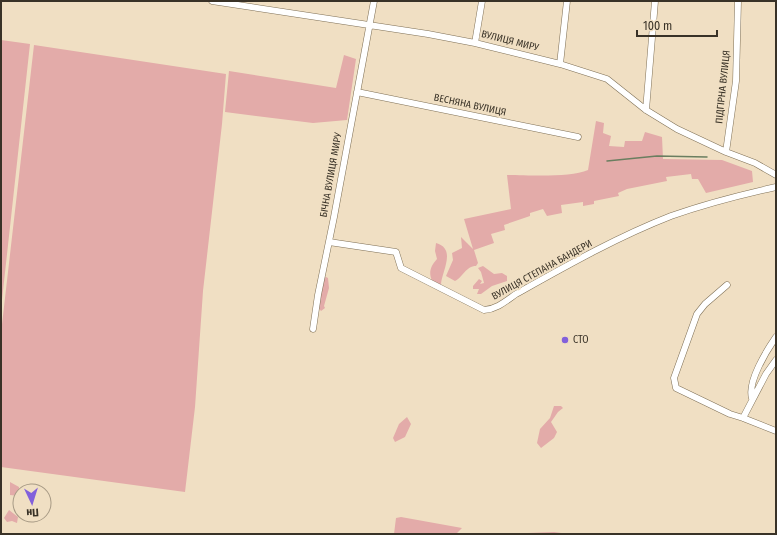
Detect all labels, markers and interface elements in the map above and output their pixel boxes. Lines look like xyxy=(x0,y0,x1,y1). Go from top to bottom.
scale bar xyxy=(637,12,717,38)
text: 100 m xyxy=(643,19,672,33)
street label: ВУЛИЦЯ МИРУ xyxy=(480,28,540,54)
street label: ПІДГІРНА ВУЛИЦЯ xyxy=(713,50,733,124)
street label: ВЕСНЯНА ВУЛИЦЯ xyxy=(433,91,507,119)
street label: БІЧНА ВУЛИЦЯ МИРУ xyxy=(318,132,344,218)
street label: ВУЛИЦЯ СТЕПАНА БАНДЕРИ xyxy=(490,237,594,303)
place label: СТО xyxy=(573,334,589,346)
marker: СТО xyxy=(560,335,570,345)
north arrow xyxy=(12,483,52,523)
text: Пн xyxy=(26,506,39,519)

